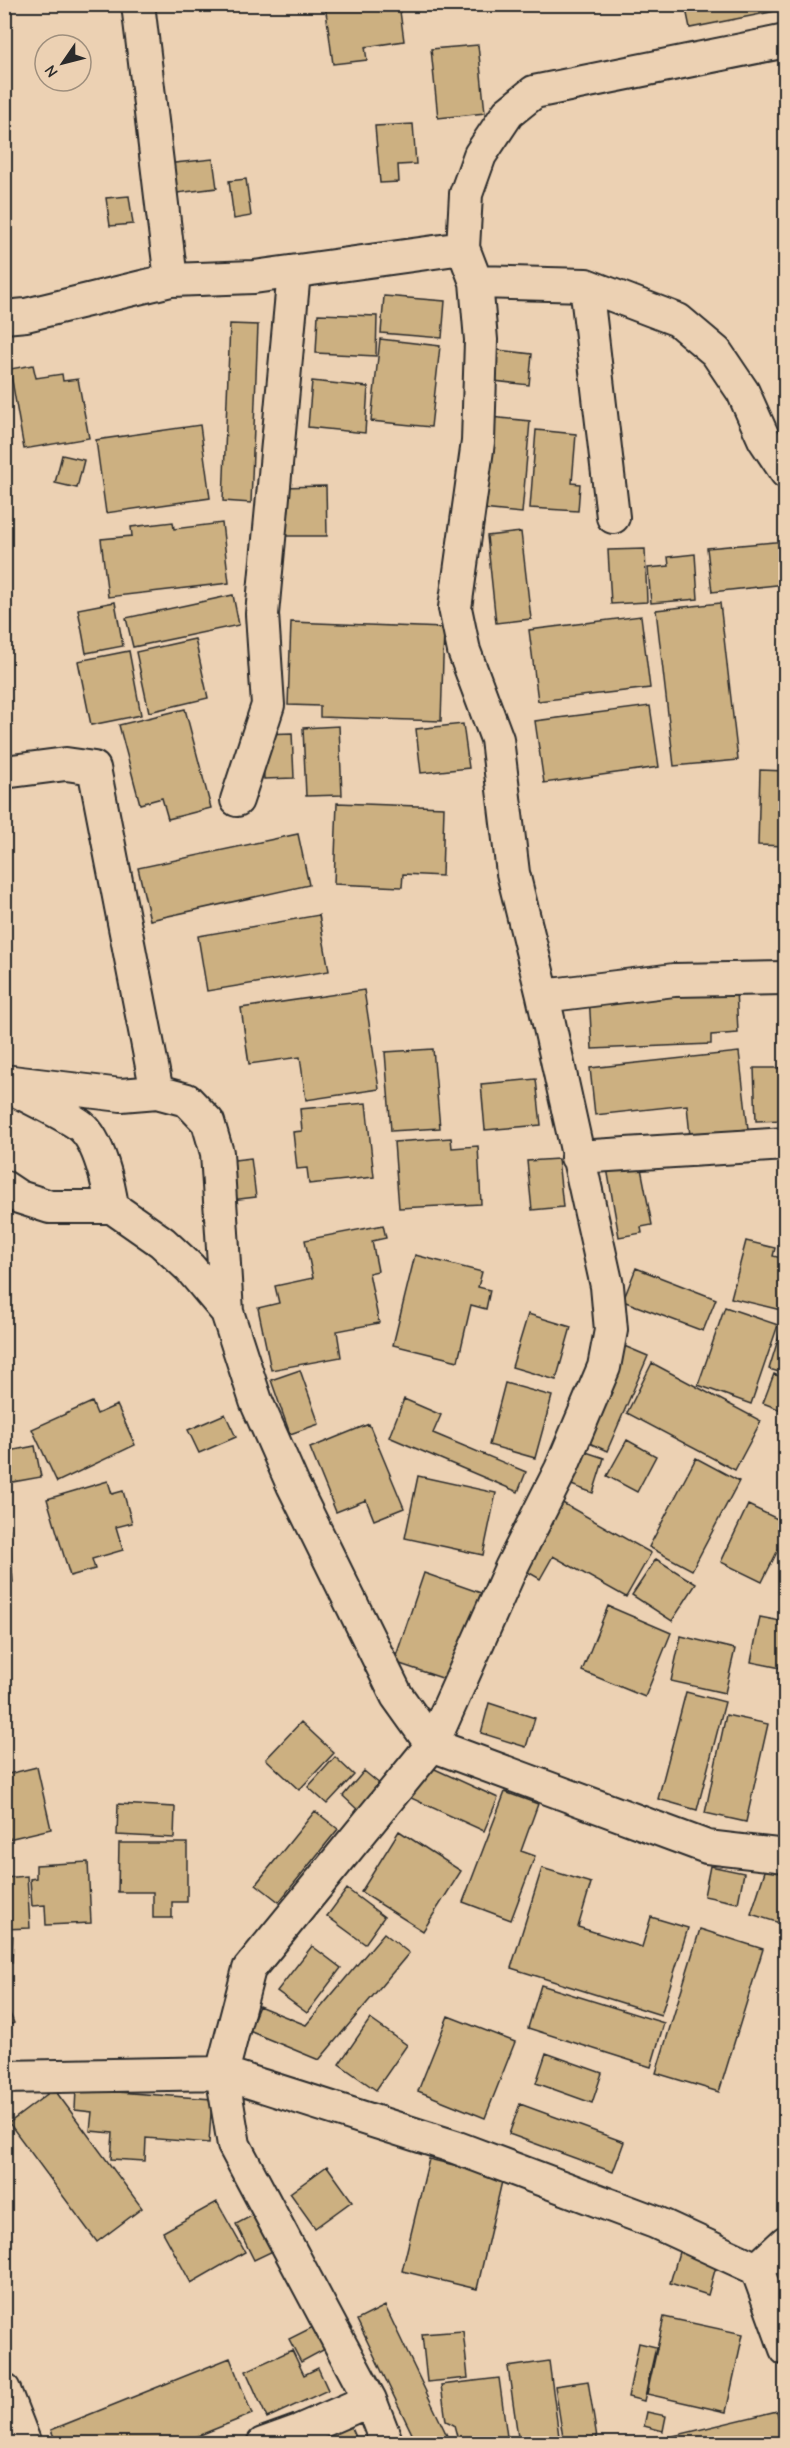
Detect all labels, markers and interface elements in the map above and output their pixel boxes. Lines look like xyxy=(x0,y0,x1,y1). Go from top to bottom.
north arrow xyxy=(33,33,93,93)
text: N xyxy=(41,62,62,80)

